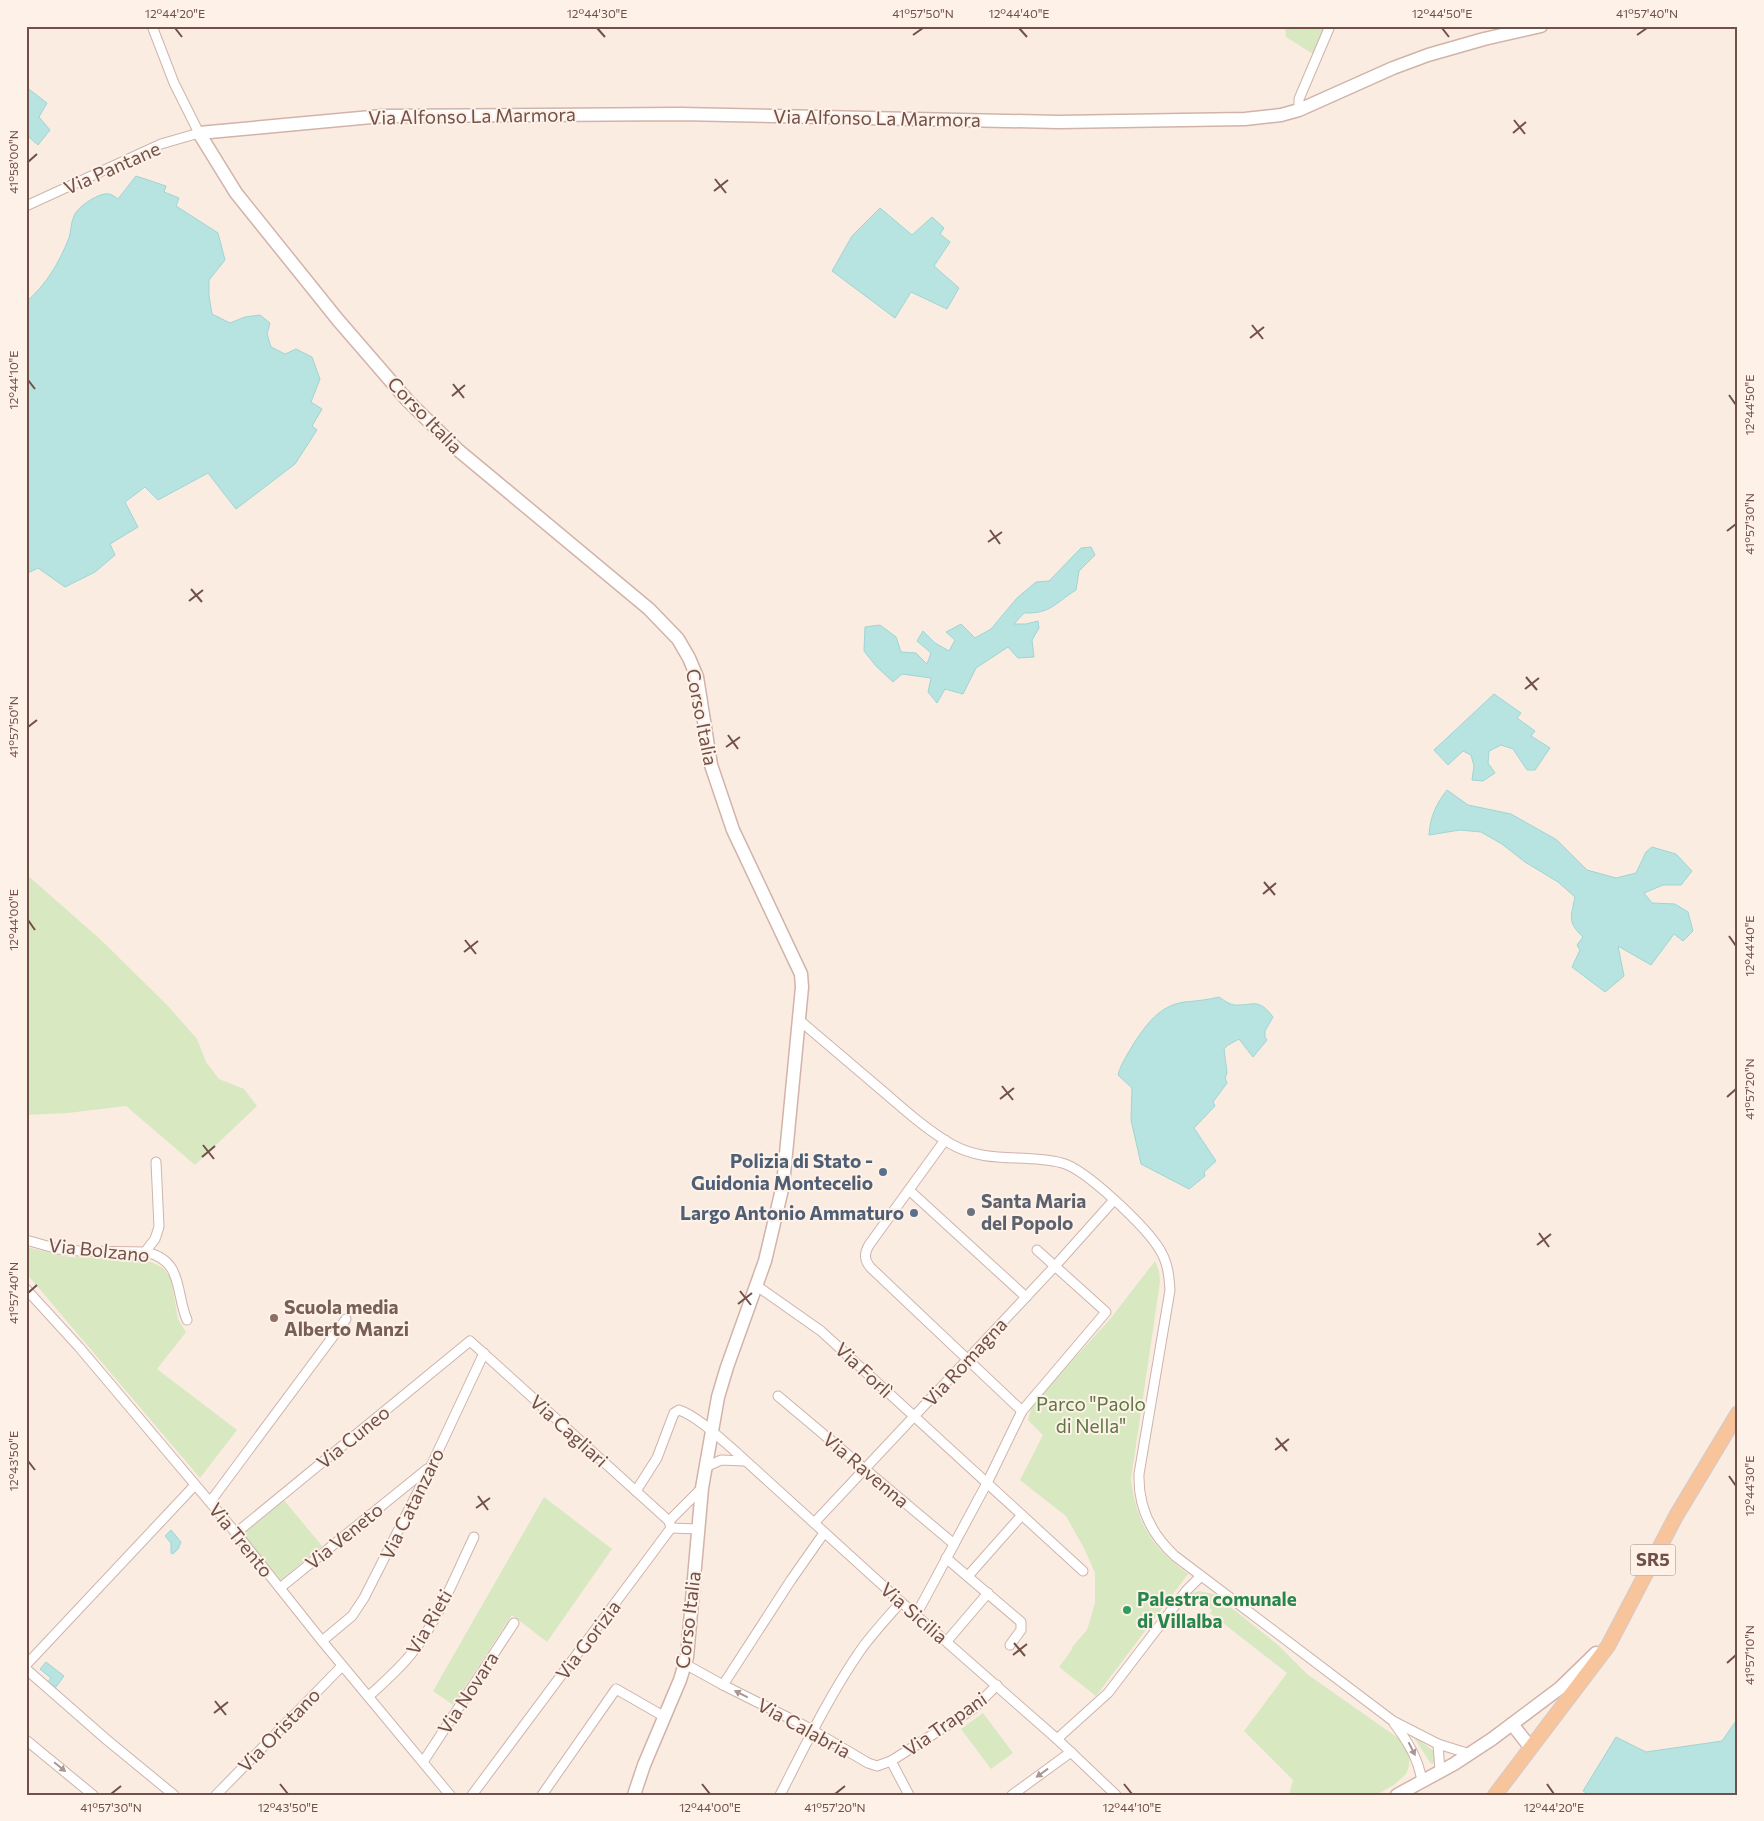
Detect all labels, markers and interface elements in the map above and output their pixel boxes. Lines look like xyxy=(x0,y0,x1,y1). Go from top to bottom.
text: 12°44'20"E xyxy=(145,6,205,20)
text: 12°44'30"E xyxy=(567,6,627,20)
text: 41°57'50"N xyxy=(892,6,954,20)
text: 12°44'40"E xyxy=(989,6,1049,20)
text: 12°44'50"E xyxy=(1412,6,1472,20)
text: 41°57'40"N xyxy=(1616,6,1678,20)
street label: Via Alfonso La Marmora xyxy=(368,102,576,129)
street label: Via Alfonso La Marmora xyxy=(773,104,981,131)
text: 41°58'00"N xyxy=(6,130,20,194)
street label: Via Pantane xyxy=(60,136,163,199)
text: 12°44'10"E xyxy=(6,351,20,409)
street label: Corso Italia xyxy=(383,371,468,458)
text: 12°44'50"E xyxy=(1742,375,1756,435)
text: 41°57'30"N xyxy=(1742,493,1756,555)
street label: Corso Italia xyxy=(682,667,723,767)
text: 41°57'50"N xyxy=(6,696,20,758)
text: 12°44'00"E xyxy=(6,889,20,951)
text: 12°44'40"E xyxy=(1742,916,1756,976)
text: 41°57'20"N xyxy=(1742,1058,1756,1120)
place label: Polizia di Stato - Guidonia Montecelio xyxy=(691,1149,873,1194)
marker: Polizia di Stato - Guidonia Montecelio xyxy=(877,1166,889,1178)
place label: Santa Maria del Popolo xyxy=(981,1189,1086,1234)
place label: Largo Antonio Ammaturo xyxy=(680,1201,904,1224)
marker: Santa Maria del Popolo xyxy=(965,1206,977,1218)
marker: Largo Antonio Ammaturo xyxy=(908,1207,920,1219)
street label: Via Bolzano xyxy=(47,1233,151,1266)
text: 41°57'40"N xyxy=(6,1262,20,1324)
place label: Scuola media Alberto Manzi xyxy=(284,1295,409,1340)
marker: Scuola media Alberto Manzi xyxy=(268,1312,280,1324)
street label: Via Romagna xyxy=(918,1313,1011,1411)
street label: Via Forlì xyxy=(831,1337,898,1402)
street label: Via Cagliari xyxy=(526,1390,613,1472)
park label: Parco "Paolo di Nella" xyxy=(1036,1392,1146,1437)
street label: Via Cuneo xyxy=(311,1400,394,1473)
street label: Via Ravenna xyxy=(819,1427,914,1512)
text: 12°43'50"E xyxy=(6,1431,20,1491)
street label: Via Catanzaro xyxy=(375,1444,448,1563)
text: 12°44'30"E xyxy=(1742,1456,1756,1516)
street label: Via Veneto xyxy=(300,1497,387,1574)
street label: Via Trento xyxy=(204,1498,278,1582)
road number: SR5 xyxy=(1630,1544,1676,1576)
street label: Corso Italia xyxy=(670,1570,705,1670)
street label: Via Sicilia xyxy=(876,1577,953,1648)
street label: Via Rieti xyxy=(401,1585,456,1659)
place label: Palestra comunale di Villalba xyxy=(1137,1587,1297,1632)
street label: Via Gorizia xyxy=(550,1595,625,1684)
marker: Palestra comunale di Villalba xyxy=(1121,1604,1133,1616)
text: 41°57'10"N xyxy=(1742,1625,1756,1685)
street label: Via Novara xyxy=(432,1647,503,1738)
street label: Via Oristano xyxy=(233,1683,324,1777)
street label: Via Trapani xyxy=(899,1687,991,1761)
one-way arrow xyxy=(734,1690,748,1698)
street label: Via Calabria xyxy=(754,1693,855,1763)
one-way arrow xyxy=(1408,1742,1416,1756)
one-way arrow xyxy=(53,1762,66,1773)
one-way arrow xyxy=(1035,1768,1048,1778)
text: 41°57'30"N xyxy=(80,1800,142,1814)
text: 12°43'50"E xyxy=(258,1800,318,1814)
text: 12°44'00"E xyxy=(679,1800,741,1814)
text: 41°57'20"N xyxy=(804,1800,866,1814)
text: 12°44'10"E xyxy=(1103,1800,1161,1814)
text: 12°44'20"E xyxy=(1524,1800,1584,1814)

